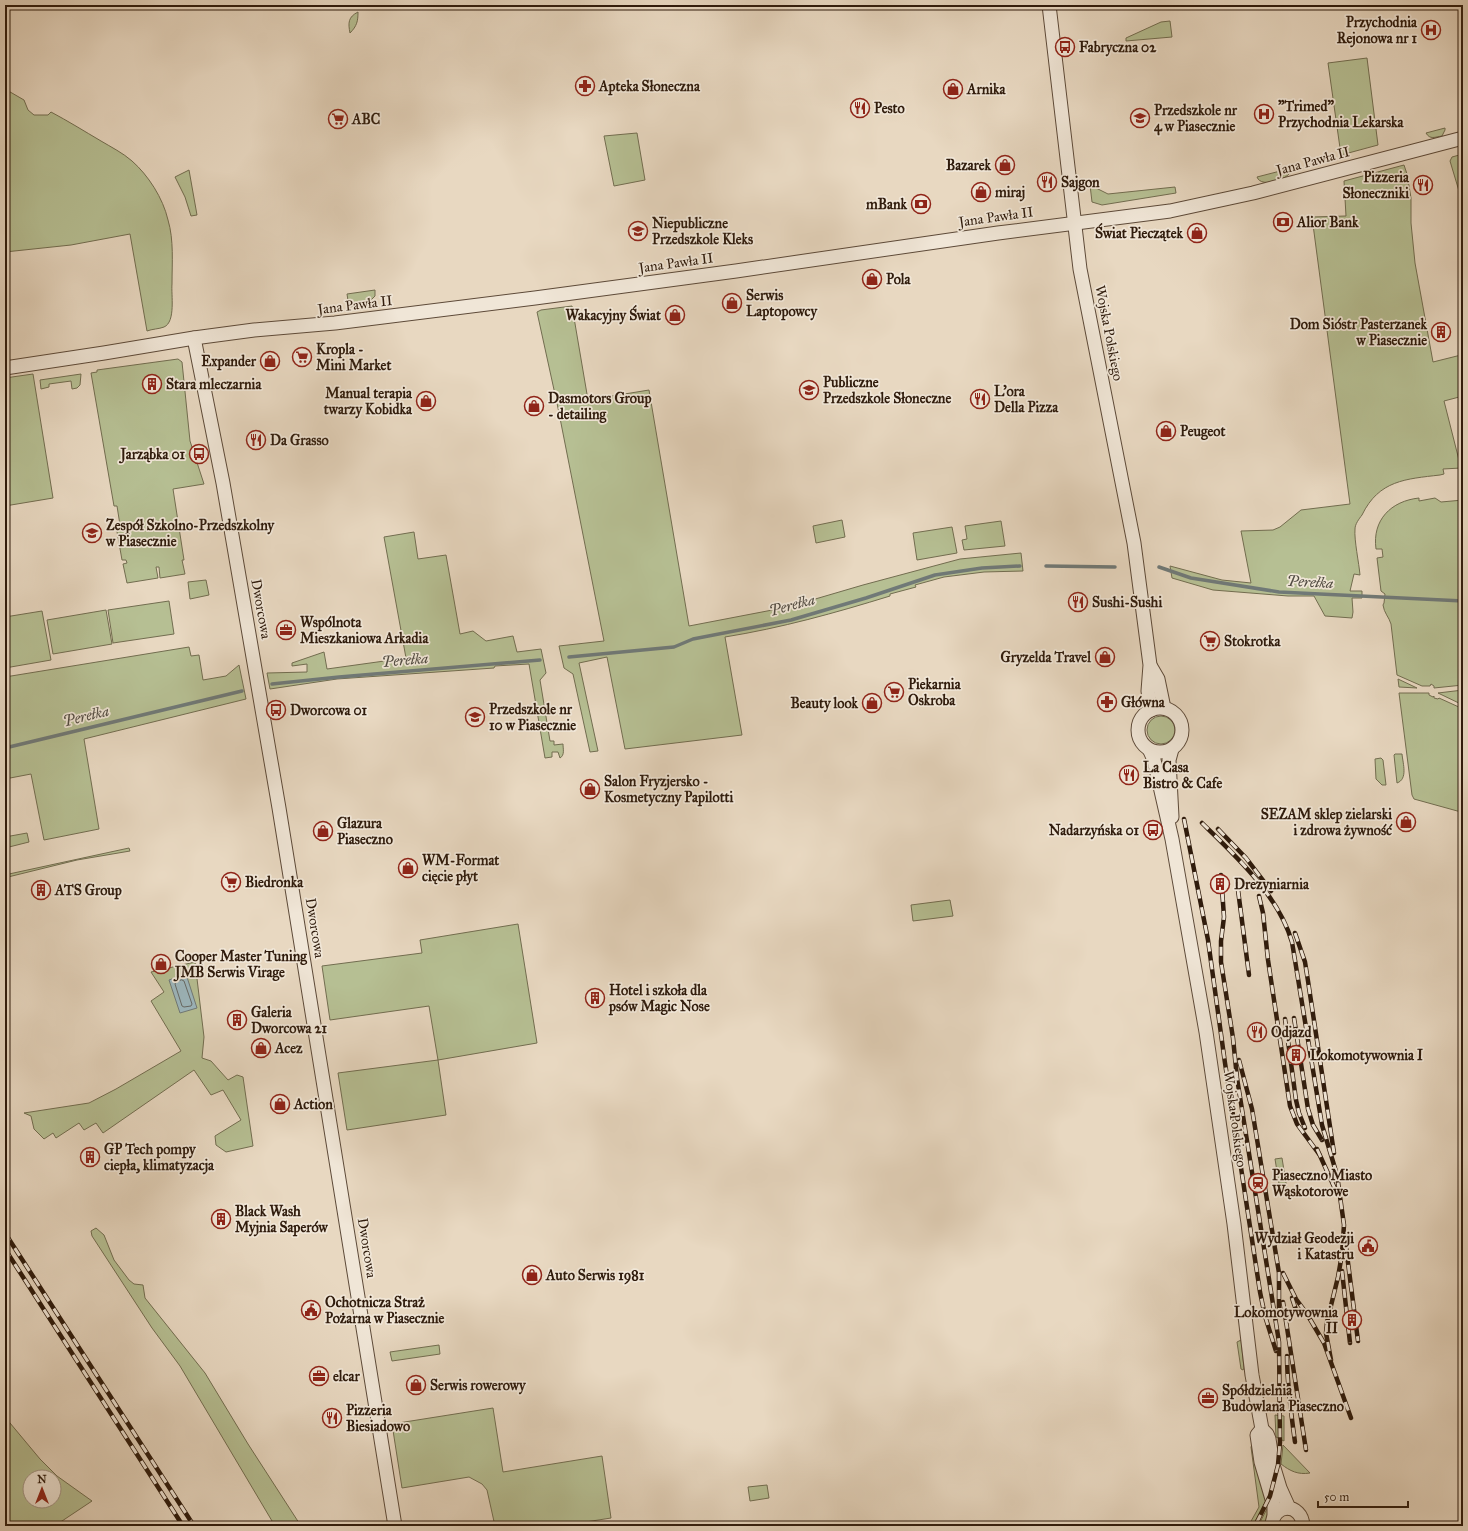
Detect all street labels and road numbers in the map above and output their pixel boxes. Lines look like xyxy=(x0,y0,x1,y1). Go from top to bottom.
street label: Jana Pawła II xyxy=(1273,143,1352,180)
street label: Jana Pawła II xyxy=(956,203,1035,232)
street label: Jana Pawła II xyxy=(636,249,715,278)
street label: Wojska Polskiego xyxy=(1091,284,1127,382)
street label: Jana Pawła II xyxy=(315,292,393,319)
street label: Dworcowa xyxy=(247,578,275,640)
street label: Dworcowa xyxy=(302,897,328,959)
street label: Wojska Polskiego xyxy=(1220,1070,1250,1168)
street label: Dworcowa xyxy=(354,1217,380,1279)

